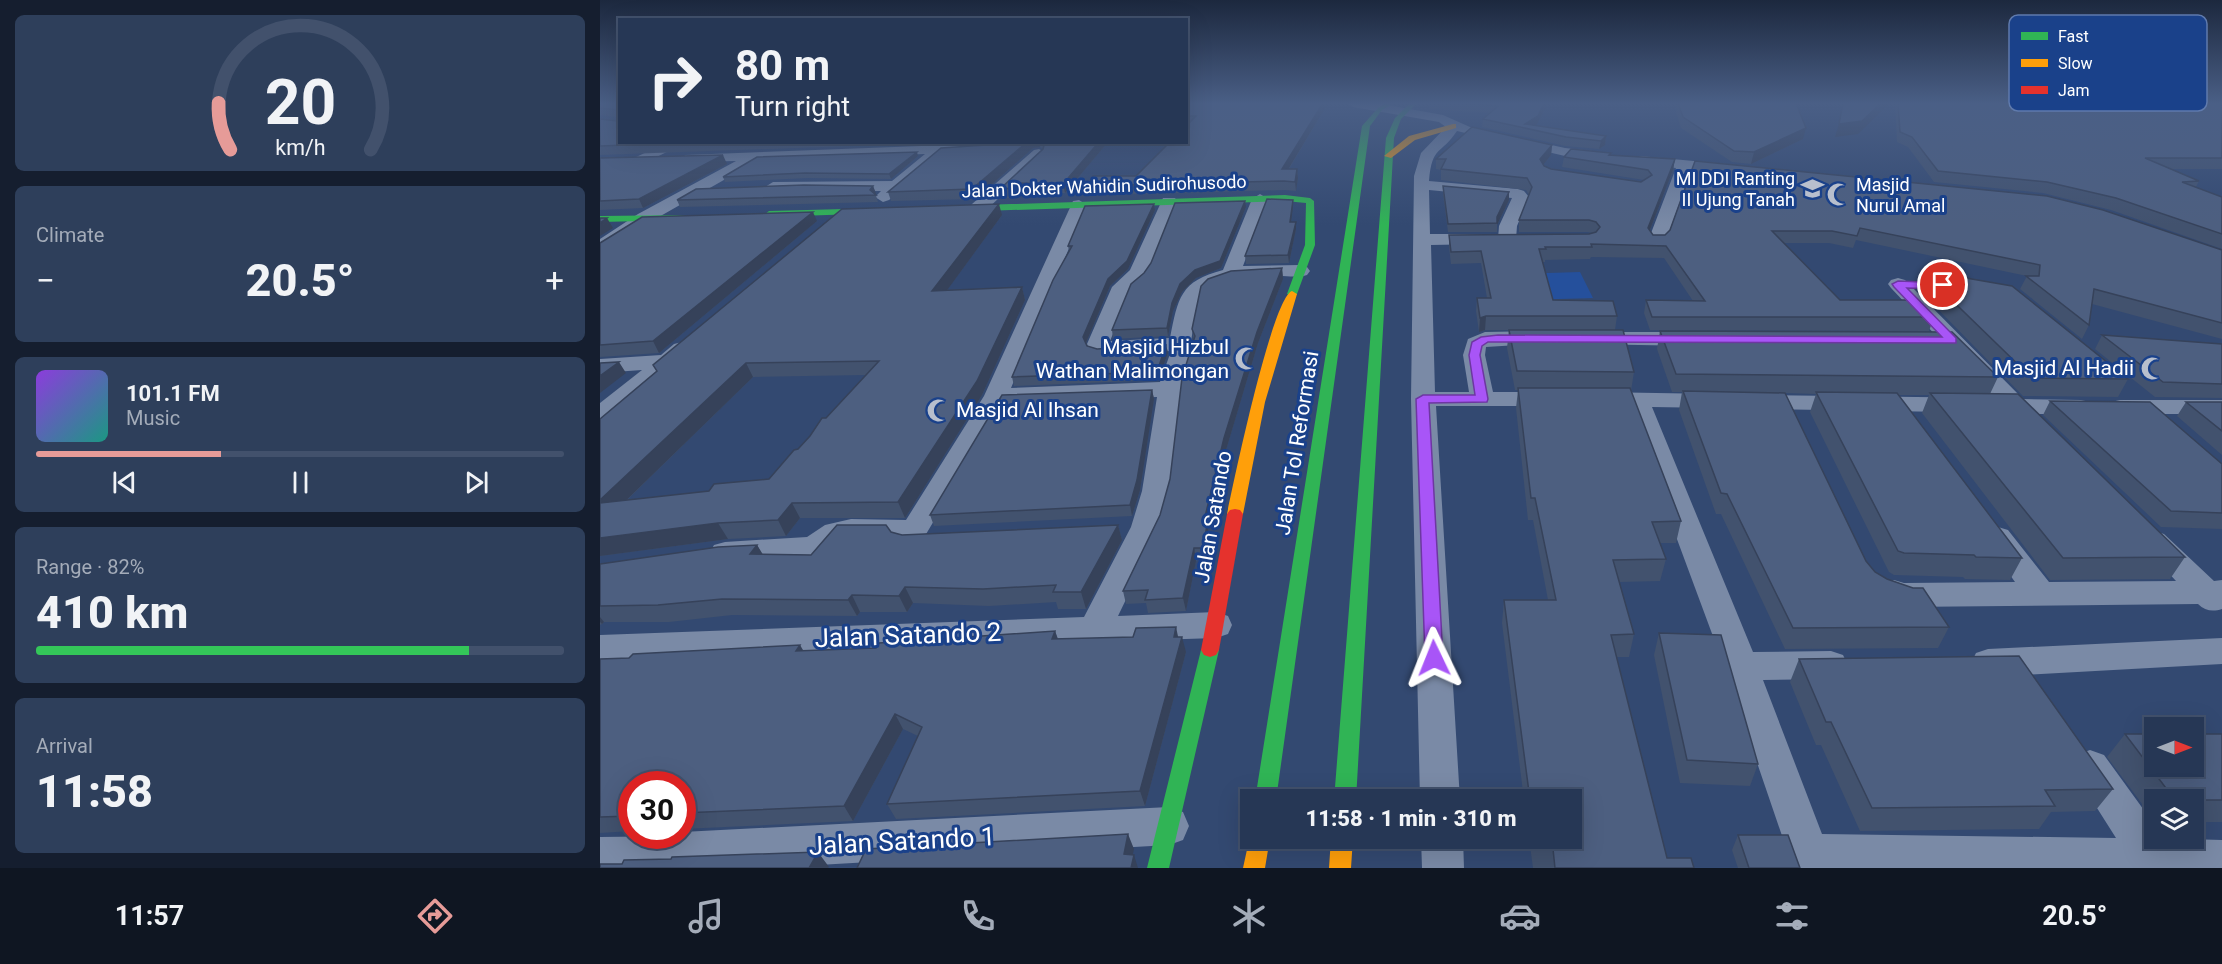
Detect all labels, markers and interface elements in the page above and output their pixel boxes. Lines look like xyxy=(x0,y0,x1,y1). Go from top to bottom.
legend xyxy=(2009,15,2207,111)
text: Fast xyxy=(2058,27,2089,46)
text: 80 m xyxy=(735,41,830,90)
icon: right xyxy=(636,42,714,120)
text: Slow xyxy=(2058,54,2093,73)
text: 20 xyxy=(264,66,336,139)
text: Jam xyxy=(2058,81,2090,100)
text: Turn right xyxy=(735,91,850,123)
text: km/h xyxy=(275,135,325,160)
place label: MI DDI Ranting II Ujung Tanah xyxy=(1676,168,1795,210)
street label: Jalan Dokter Wahidin Sudirohusodo xyxy=(961,171,1247,201)
place label: Masjid Nurul Amal xyxy=(1856,174,1945,216)
school or university icon: MI DDI Ranting II Ujung Tanah xyxy=(1800,175,1826,201)
mosque icon: Masjid Nurul Amal xyxy=(1825,181,1851,207)
text: Climate xyxy=(36,223,104,247)
text: 20.5° xyxy=(246,254,355,307)
pin xyxy=(1917,259,1968,310)
text: − xyxy=(36,261,55,300)
text: + xyxy=(545,261,564,300)
icon: arrive xyxy=(1926,268,1959,301)
place label: Masjid Hizbul Wathan Malimongan xyxy=(1036,335,1229,383)
mosque icon: Masjid Hizbul Wathan Malimongan xyxy=(1234,346,1260,372)
street label: Jalan Tol Reformasi xyxy=(1271,349,1323,537)
mosque icon: Masjid Al Hadii xyxy=(2139,355,2165,381)
place label: Masjid Al Hadii xyxy=(1994,356,2134,380)
text: 101.1 FM xyxy=(126,381,220,406)
mosque icon: Masjid Al Ihsan xyxy=(925,397,951,423)
place label: Masjid Al Ihsan xyxy=(956,398,1099,422)
text: Music xyxy=(126,406,180,430)
street label: Jalan Satando xyxy=(1190,449,1236,585)
icon: previous xyxy=(108,466,141,499)
icon: pause xyxy=(284,466,317,499)
icon: next xyxy=(460,466,493,499)
text: Range · 82% xyxy=(36,555,144,579)
text: 410 km xyxy=(36,586,188,639)
street label: Jalan Satando 2 xyxy=(814,617,1002,653)
position arrow xyxy=(1402,626,1466,690)
north arrow xyxy=(2144,717,2204,777)
map controls xyxy=(2144,717,2204,849)
text: Arrival xyxy=(36,734,93,758)
text: 11:58 xyxy=(36,765,153,818)
speed limit sign: 30 xyxy=(618,771,696,849)
button: layers xyxy=(2144,789,2204,849)
text: 11:58 · 1 min · 310 m xyxy=(1306,806,1516,831)
street label: Jalan Satando 1 xyxy=(808,821,996,861)
icon: directions xyxy=(414,895,456,937)
icon: music xyxy=(685,895,727,937)
icon: phone xyxy=(957,895,999,937)
icon: climate xyxy=(1228,895,1270,937)
icon: car xyxy=(1499,895,1541,937)
icon: filters xyxy=(1771,895,1813,937)
text: 11:57 xyxy=(115,900,184,932)
text: 20.5° xyxy=(2042,900,2107,932)

